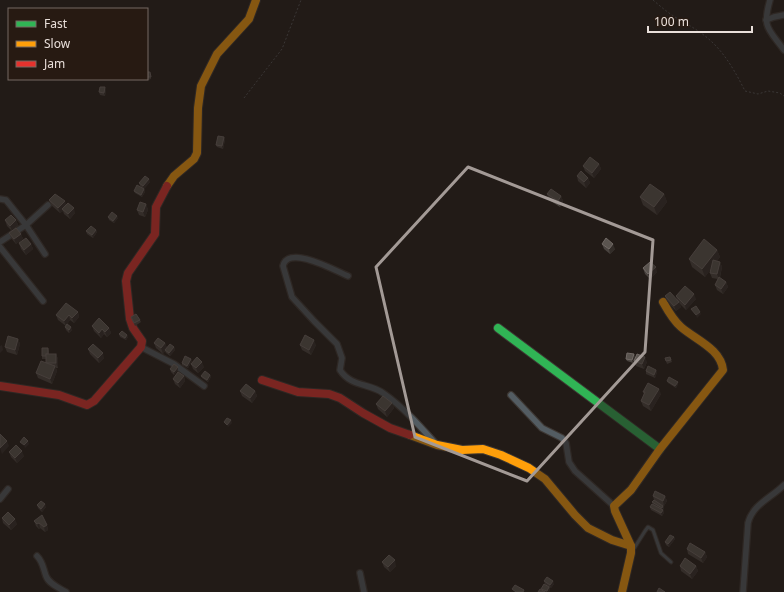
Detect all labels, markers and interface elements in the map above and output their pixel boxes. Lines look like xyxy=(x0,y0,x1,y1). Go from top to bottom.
legend xyxy=(8,8,148,80)
scale bar xyxy=(648,8,752,34)
text: 100 m xyxy=(654,13,689,30)
text: Fast xyxy=(44,15,68,32)
text: Slow xyxy=(44,35,71,52)
text: Jam xyxy=(43,55,65,72)

